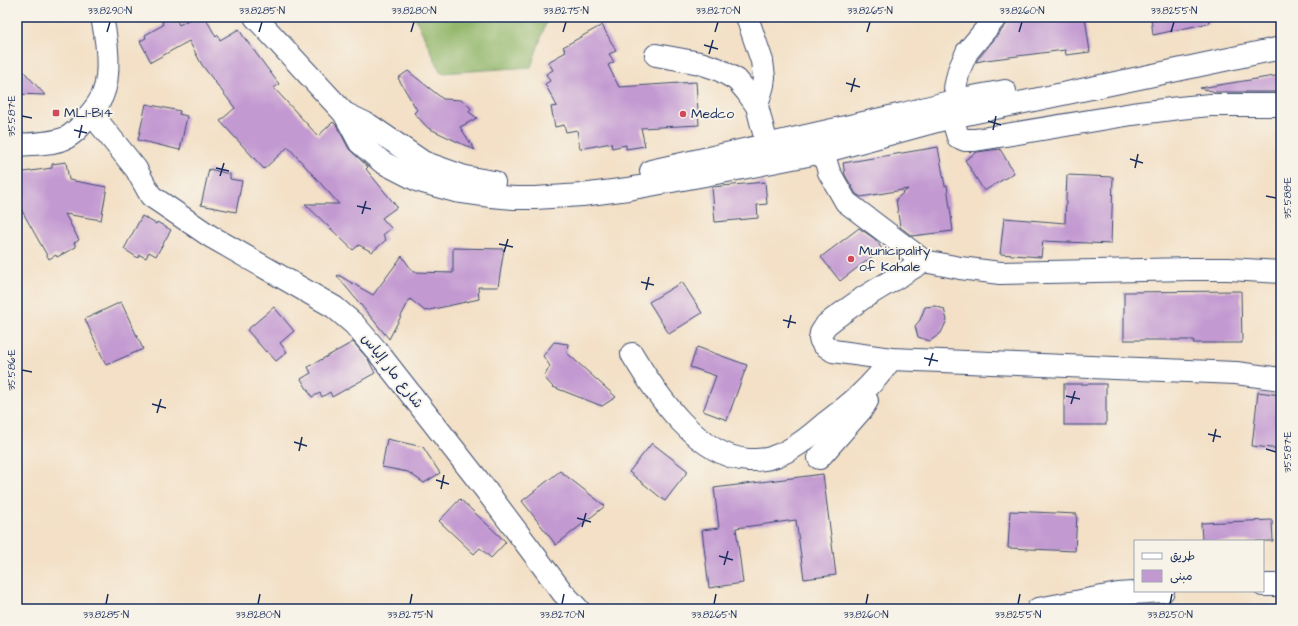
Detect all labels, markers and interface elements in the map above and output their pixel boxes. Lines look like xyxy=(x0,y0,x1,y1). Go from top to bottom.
text: 33.8290°N xyxy=(88,4,132,18)
text: 33.8285°N xyxy=(239,4,285,18)
text: 33.8280°N xyxy=(391,4,437,18)
text: 33.8275°N xyxy=(543,4,589,18)
text: 33.8270°N xyxy=(696,4,740,18)
text: 33.8265°N xyxy=(847,4,893,18)
text: 33.8260°N xyxy=(1000,4,1044,18)
text: 33.8255°N xyxy=(1151,4,1197,18)
text: 35.587°E xyxy=(5,95,19,137)
place label: ML1-B14 xyxy=(64,103,113,123)
place label: Medco xyxy=(691,104,734,124)
marker: ML1-B14 xyxy=(51,108,61,118)
marker: Medco xyxy=(678,109,688,119)
text: 35.588°E xyxy=(1281,177,1295,219)
place label: Municipality of Kahale xyxy=(859,241,931,277)
marker: Municipality of Kahale xyxy=(846,254,856,264)
street label: شارع مار إلياس xyxy=(356,329,428,413)
text: 35.586°E xyxy=(5,349,19,391)
text: 35.587°E xyxy=(1281,431,1295,473)
legend xyxy=(1134,540,1264,592)
text: طريق xyxy=(1170,548,1195,565)
text: مبنى xyxy=(1170,568,1193,585)
text: 33.8285°N xyxy=(83,608,129,622)
text: 33.8280°N xyxy=(235,608,281,622)
text: 33.8275°N xyxy=(387,608,433,622)
text: 33.8270°N xyxy=(540,608,584,622)
text: 33.8265°N xyxy=(691,608,737,622)
text: 33.8260°N xyxy=(844,608,888,622)
text: 33.8255°N xyxy=(995,608,1041,622)
text: 33.8250°N xyxy=(1147,608,1193,622)

